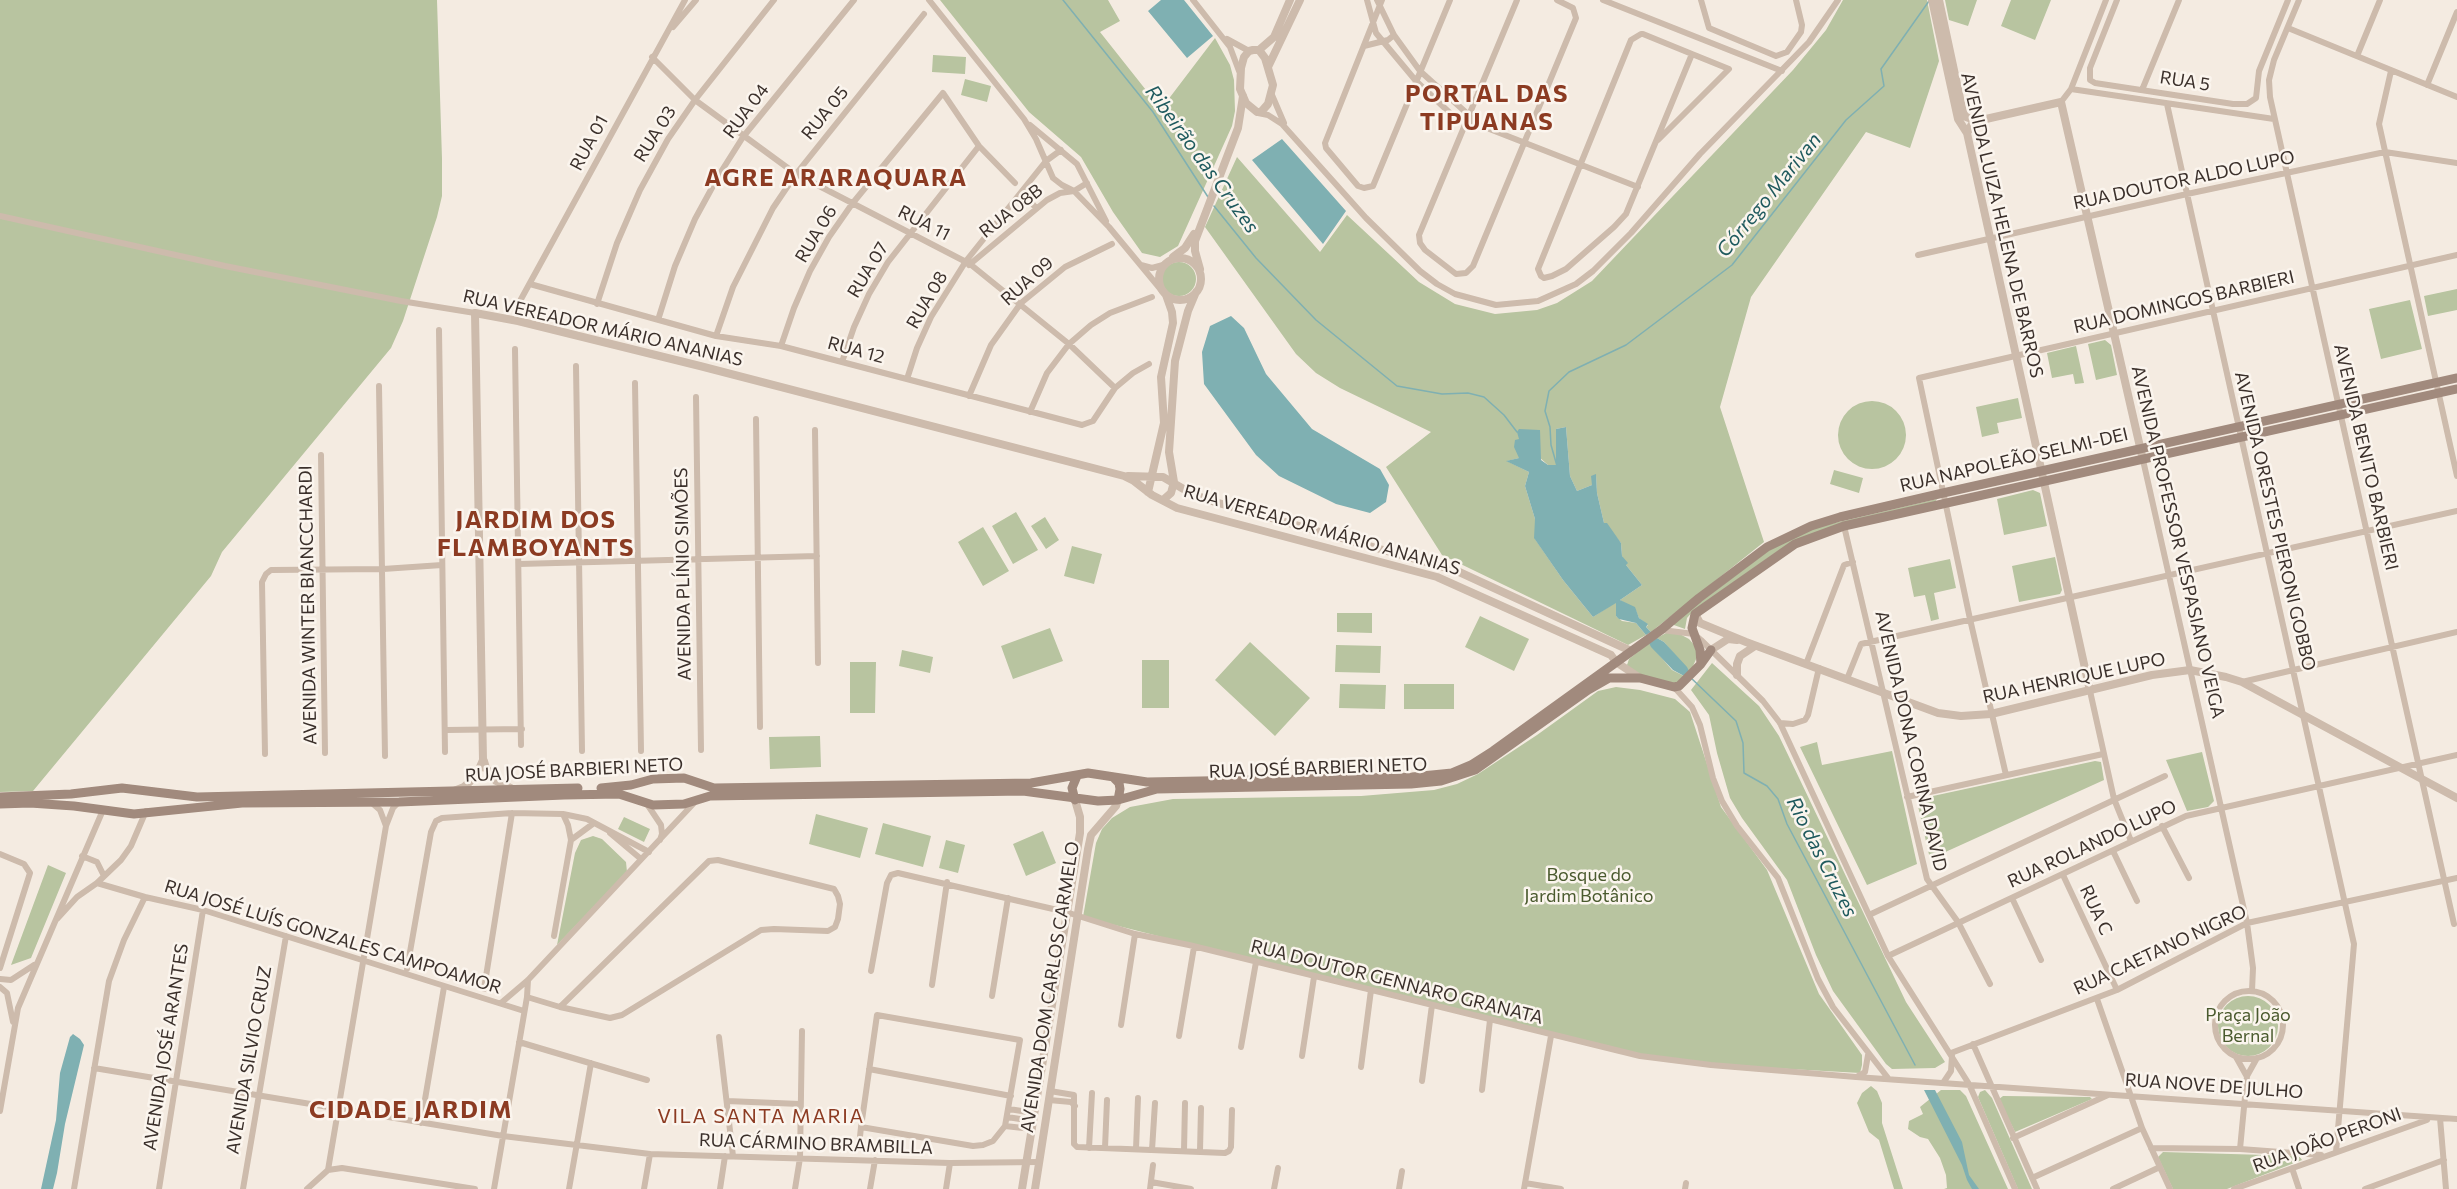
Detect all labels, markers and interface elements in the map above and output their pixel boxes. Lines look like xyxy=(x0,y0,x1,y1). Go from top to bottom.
street label: RUA 5 xyxy=(2158,66,2212,96)
street label: AVENIDA LUIZA HELENA DE BARROS xyxy=(1956,70,2048,380)
street label: RUA 04 xyxy=(719,79,773,143)
water label: Ribeirão das Cruzes xyxy=(1140,80,1264,238)
district label: PORTAL DAS TIPUANAS xyxy=(1405,80,1569,136)
street label: RUA 05 xyxy=(797,82,853,144)
street label: RUA 03 xyxy=(629,102,681,166)
street label: RUA 01 xyxy=(565,112,613,174)
water label: Córrego Marivan xyxy=(1712,128,1826,262)
street label: RUA DOUTOR ALDO LUPO xyxy=(2071,146,2297,214)
district label: AGRE ARARAQUARA xyxy=(704,164,968,192)
street label: RUA 08B xyxy=(975,180,1047,242)
street label: RUA 11 xyxy=(894,201,954,245)
street label: RUA 06 xyxy=(791,202,841,266)
street label: RUA 07 xyxy=(843,238,893,302)
street label: RUA 09 xyxy=(996,252,1058,310)
street label: RUA DOMINGOS BARBIERI xyxy=(2071,266,2297,338)
street label: RUA 08 xyxy=(902,267,952,333)
street label: RUA VEREADOR MÁRIO ANANIAS xyxy=(461,285,745,371)
street label: RUA 12 xyxy=(825,332,887,368)
street label: AVENIDA BENITO BARBIERI xyxy=(2329,342,2403,572)
street label: AVENIDA PROFESSOR VESPASIANO VEIGA xyxy=(2127,364,2229,720)
street label: AVENIDA ORESTES PIERONI GOBBO xyxy=(2230,369,2320,673)
street label: RUA NAPOLEÃO SELMI-DEI xyxy=(1898,423,2130,497)
street label: AVENIDA WINTER BIANCCHARDI xyxy=(295,465,321,745)
street label: AVENIDA PLÍNIO SIMÕES xyxy=(670,467,696,681)
street label: RUA VEREADOR MÁRIO ANANIAS xyxy=(1181,480,1463,580)
district label: JARDIM DOS FLAMBOYANTS xyxy=(437,506,635,562)
street label: AVENIDA DONA CORINA DAVID xyxy=(1870,609,1952,873)
street label: RUA HENRIQUE LUPO xyxy=(1981,648,2167,708)
street label: RUA JOSÉ BARBIERI NETO xyxy=(464,753,684,787)
street label: RUA JOSÉ BARBIERI NETO xyxy=(1208,753,1428,783)
water label: Rio das Cruzes xyxy=(1781,793,1863,921)
street label: RUA ROLANDO LUPO xyxy=(2004,795,2180,893)
street label: AVENIDA DOM CARLOS CARMELO xyxy=(1016,840,1084,1134)
park label: Bosque do Jardim Botânico xyxy=(1524,864,1654,906)
street label: RUA JOSÉ LUÍS GONZALES CAMPOAMOR xyxy=(162,875,504,999)
street label: RUA C xyxy=(2075,882,2117,938)
street label: RUA CAETANO NIGRO xyxy=(2070,900,2250,1000)
street label: RUA DOUTOR GENNARO GRANATA xyxy=(1249,935,1545,1029)
street label: AVENIDA JOSÉ ARANTES xyxy=(139,942,193,1152)
street label: AVENIDA SILVIO CRUZ xyxy=(222,964,276,1156)
park label: Praça João Bernal xyxy=(2205,1004,2291,1046)
street label: RUA NOVE DE JULHO xyxy=(2124,1069,2304,1103)
district label: CIDADE JARDIM xyxy=(309,1096,513,1124)
street label: RUA JOÃO PERONI xyxy=(2250,1103,2404,1177)
district label: VILA SANTA MARIA xyxy=(657,1104,865,1128)
street label: RUA CÁRMINO BRAMBILLA xyxy=(699,1129,933,1159)

